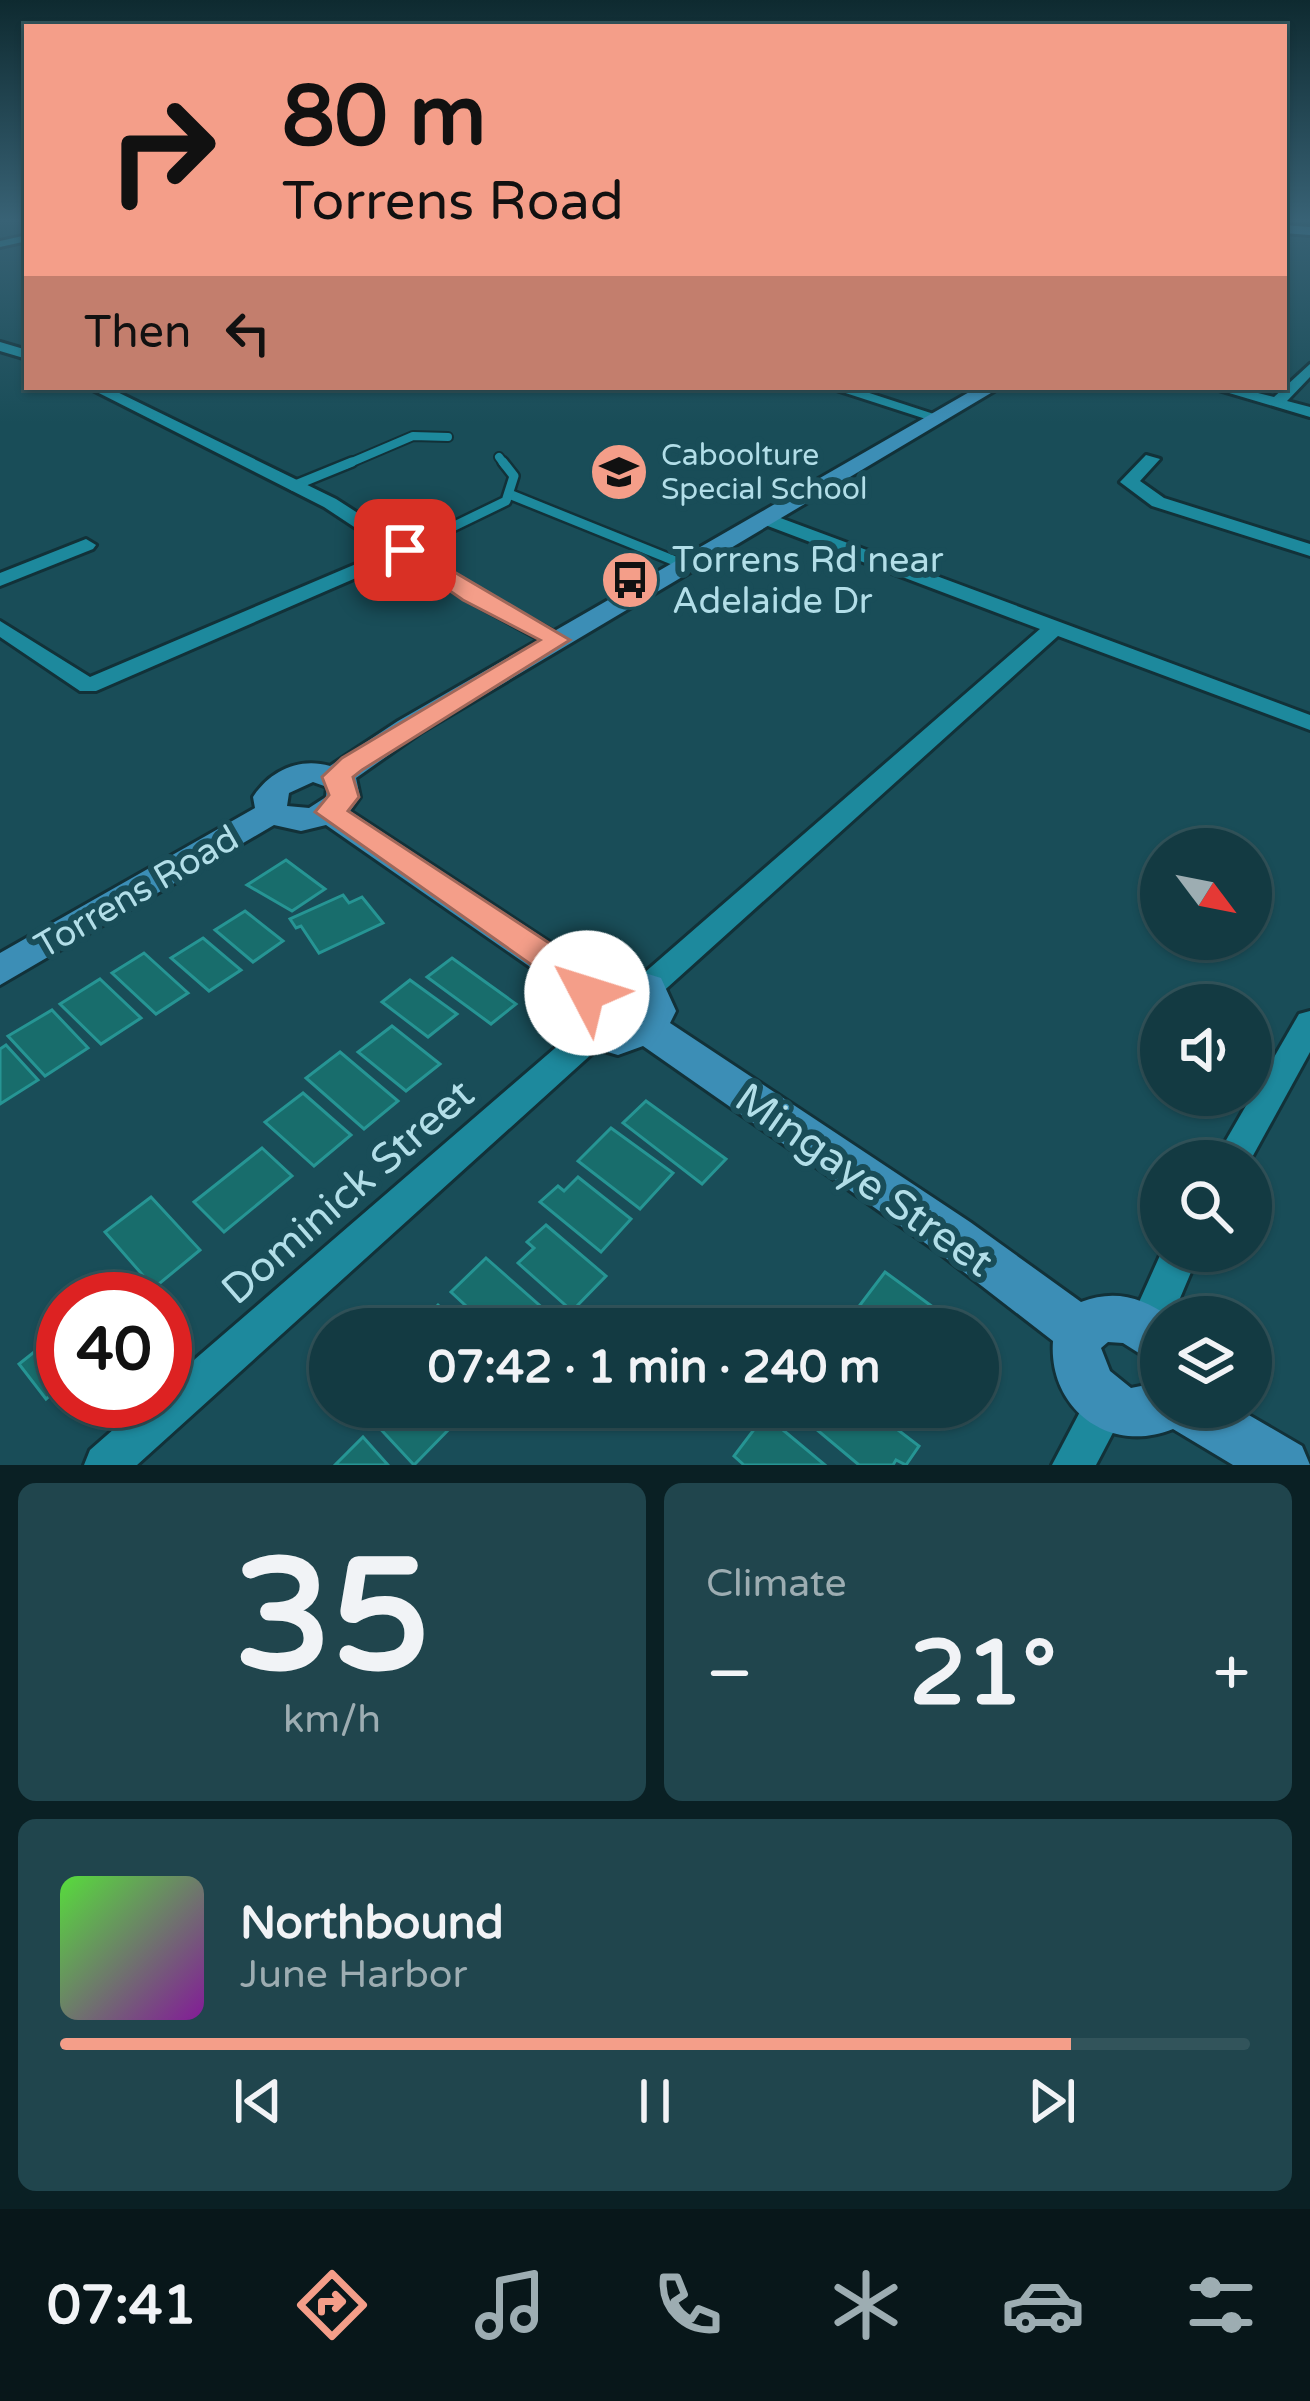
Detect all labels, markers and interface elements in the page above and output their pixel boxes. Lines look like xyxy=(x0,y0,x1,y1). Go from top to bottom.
text: 80 m xyxy=(282,67,486,168)
icon: right xyxy=(84,72,240,228)
text: Torrens Road xyxy=(282,169,624,234)
icon: left xyxy=(215,300,281,366)
text: Then xyxy=(84,306,191,360)
place label: Caboolture Special School xyxy=(661,437,867,508)
school or university icon: Caboolture Special School xyxy=(588,441,650,503)
pin xyxy=(354,499,456,601)
icon: arrive xyxy=(372,517,438,583)
place label: Torrens Rd near Adelaide Dr xyxy=(672,539,944,623)
bus stop icon: Torrens Rd near Adelaide Dr xyxy=(599,549,661,611)
street label: Torrens Road xyxy=(27,817,246,968)
north arrow xyxy=(1140,828,1272,960)
map controls xyxy=(1140,828,1272,1428)
position arrow xyxy=(524,930,650,1056)
button: sound xyxy=(1140,984,1272,1116)
street label: Dominick Street xyxy=(211,1069,485,1316)
street label: Mingaye Street xyxy=(725,1072,1003,1288)
button: search xyxy=(1140,1140,1272,1272)
speed limit sign: 40 xyxy=(36,1272,192,1428)
button: layers xyxy=(1140,1296,1272,1428)
text: 07:42 · 1 min · 240 m xyxy=(428,1341,880,1395)
text: 35 xyxy=(234,1524,430,1712)
text: Climate xyxy=(706,1560,846,1607)
text: 21° xyxy=(909,1620,1056,1729)
text: − xyxy=(706,1634,753,1714)
text: + xyxy=(1213,1634,1250,1714)
text: km/h xyxy=(283,1696,381,1743)
text: Northbound xyxy=(240,1897,504,1951)
text: June Harbor xyxy=(240,1951,467,1998)
icon: previous xyxy=(225,2068,291,2134)
icon: pause xyxy=(622,2068,688,2134)
icon: next xyxy=(1019,2068,1085,2134)
icon: directions xyxy=(290,2263,374,2347)
icon: music xyxy=(468,2263,552,2347)
icon: phone xyxy=(646,2263,730,2347)
icon: climate xyxy=(824,2263,908,2347)
icon: car xyxy=(1001,2263,1085,2347)
icon: filters xyxy=(1179,2263,1263,2347)
text: 07:41 xyxy=(47,2273,197,2338)

